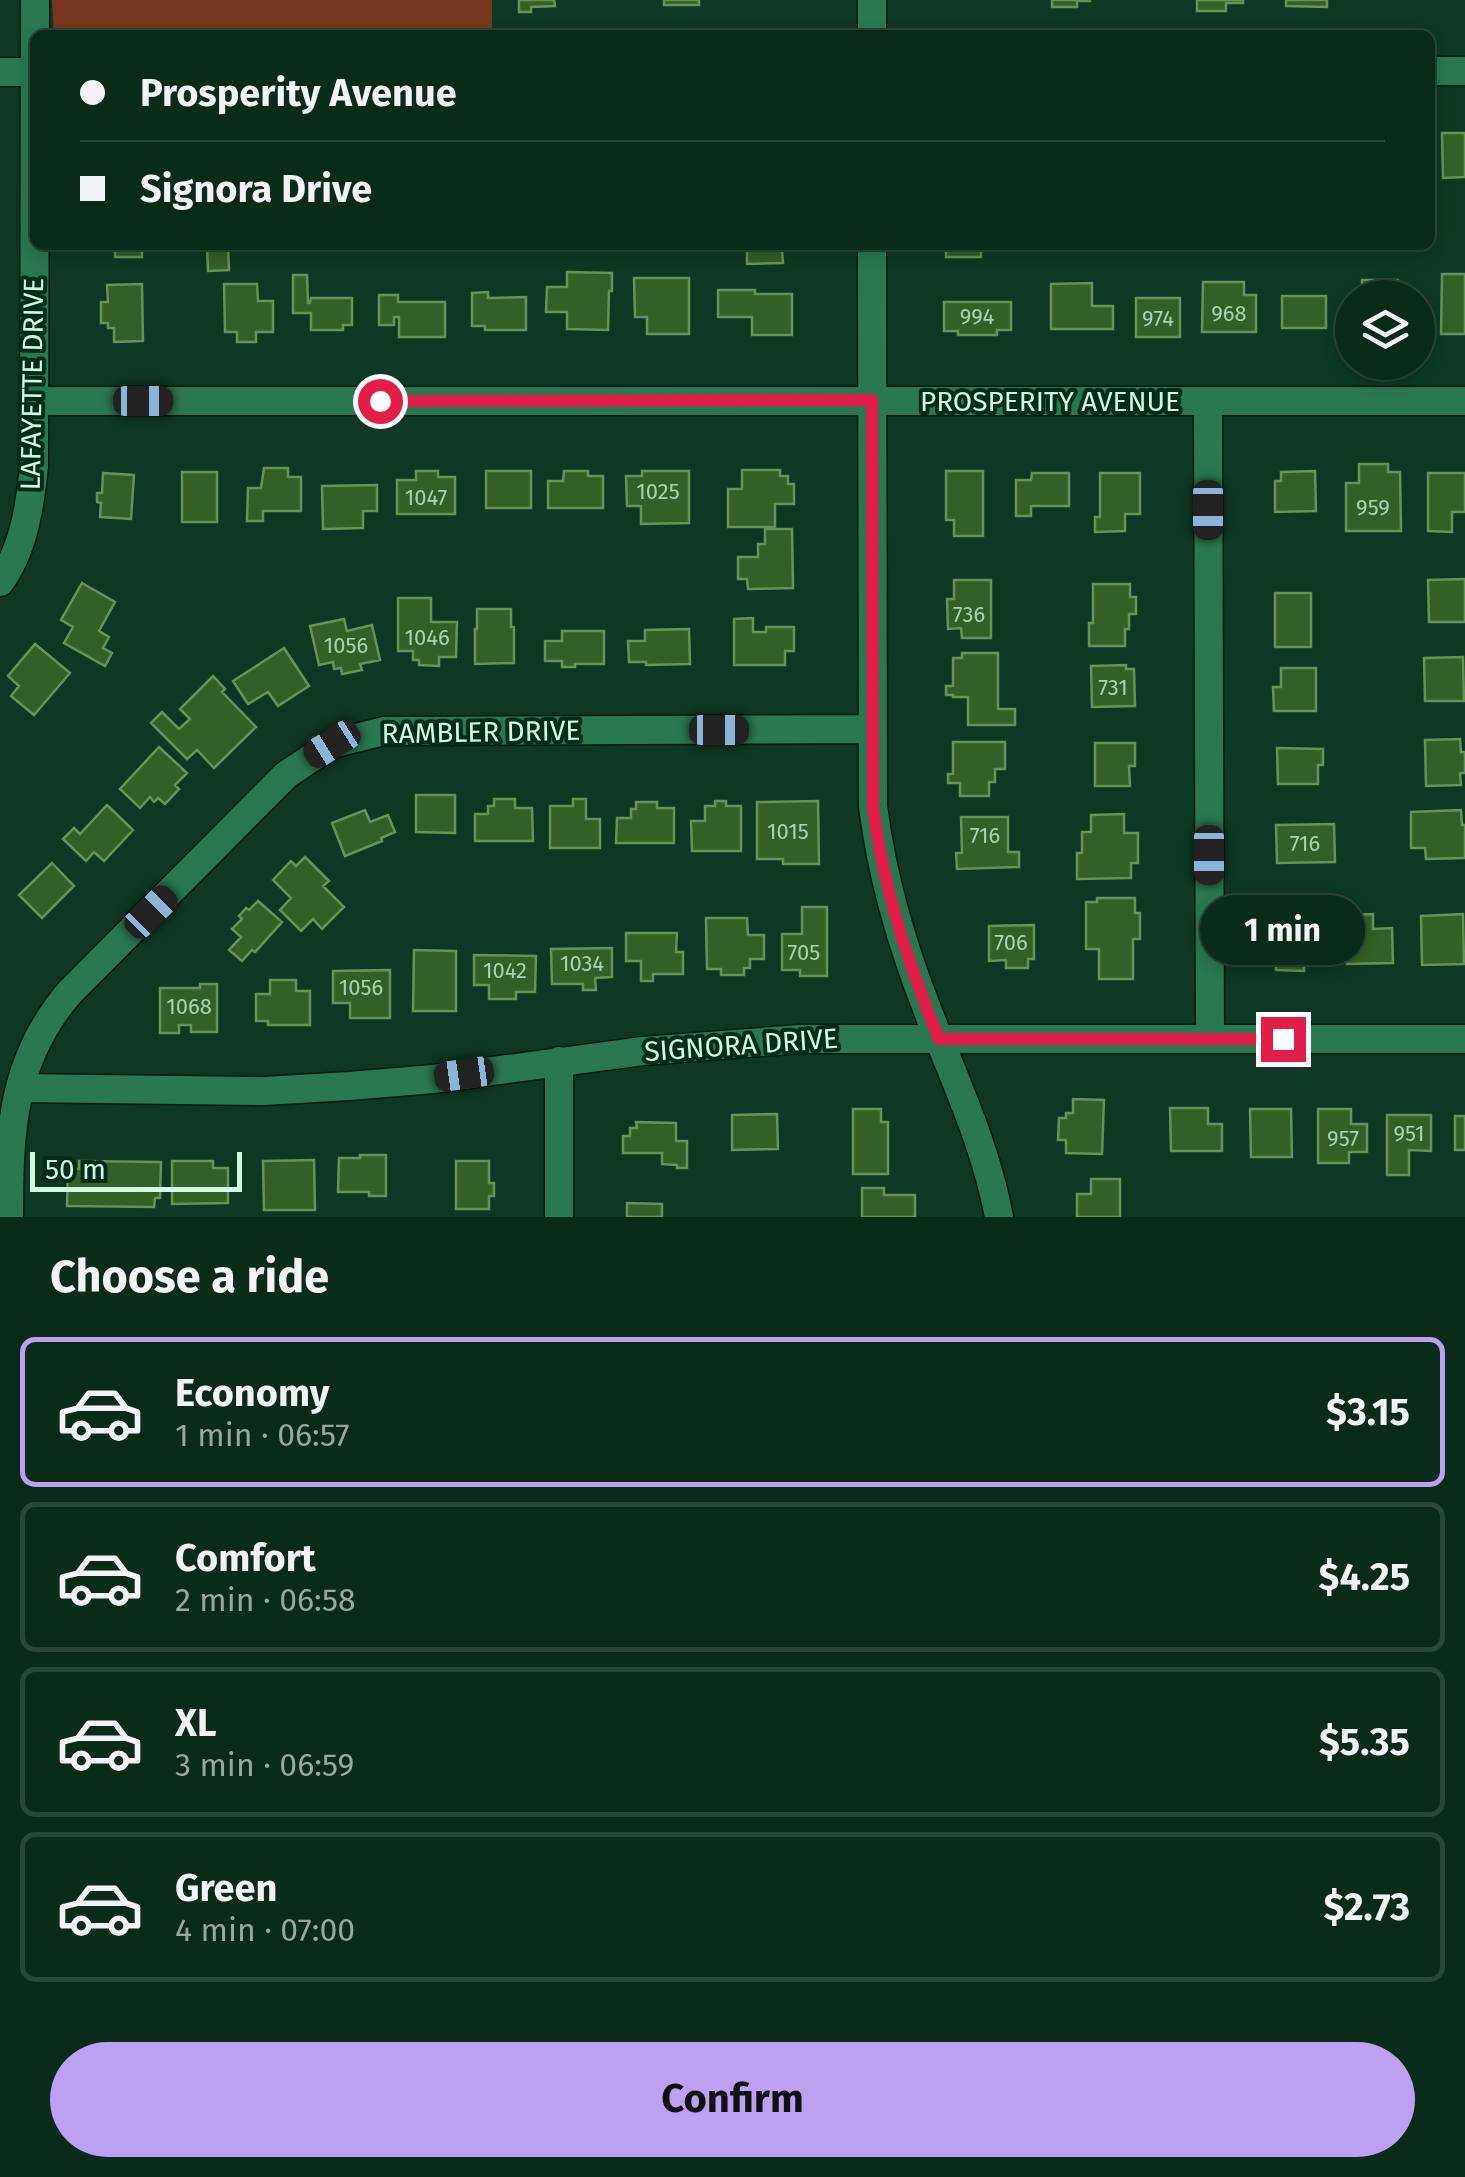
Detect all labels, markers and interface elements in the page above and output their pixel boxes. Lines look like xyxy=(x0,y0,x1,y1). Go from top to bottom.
text: Prosperity Avenue xyxy=(140,70,457,116)
text: Signora Drive xyxy=(140,166,372,212)
street label: LAFAYETTE DRIVE xyxy=(14,277,50,491)
map controls xyxy=(1335,280,1435,380)
button: layers xyxy=(1335,280,1435,380)
house number: 968 xyxy=(1211,300,1247,327)
house number: 994 xyxy=(960,303,995,330)
house number: 974 xyxy=(1142,305,1174,332)
route start xyxy=(358,379,403,424)
street label: PROSPERITY AVENUE xyxy=(920,385,1180,418)
car xyxy=(113,386,173,416)
house number: 1025 xyxy=(636,478,680,505)
car xyxy=(1193,480,1223,540)
house number: 1047 xyxy=(405,484,448,511)
house number: 959 xyxy=(1356,494,1390,521)
house number: 736 xyxy=(953,601,985,628)
house number: 1046 xyxy=(404,624,450,651)
house number: 1056 xyxy=(324,632,368,659)
house number: 731 xyxy=(1098,674,1128,701)
street label: RAMBLER DRIVE xyxy=(381,714,581,750)
car xyxy=(299,715,365,773)
car xyxy=(689,715,749,745)
house number: 1015 xyxy=(767,818,809,845)
house number: 716 xyxy=(970,822,1000,849)
car xyxy=(1194,825,1224,885)
house number: 716 xyxy=(1290,830,1320,857)
car xyxy=(119,880,183,944)
callout: 1 min xyxy=(1200,894,1366,964)
text: 1 min xyxy=(1244,911,1321,949)
house number: 706 xyxy=(994,929,1028,956)
house number: 705 xyxy=(788,939,820,966)
house number: 1034 xyxy=(560,950,604,977)
house number: 1042 xyxy=(483,957,527,984)
house number: 1056 xyxy=(339,974,383,1001)
house number: 1068 xyxy=(166,993,212,1020)
route end xyxy=(1261,1017,1306,1062)
street label: SIGNORA DRIVE xyxy=(643,1022,839,1068)
car xyxy=(432,1055,496,1093)
house number: 951 xyxy=(1394,1120,1424,1147)
house number: 957 xyxy=(1327,1125,1359,1152)
scale bar xyxy=(30,1147,242,1192)
text: 50 m xyxy=(45,1153,106,1186)
text: Choose a ride xyxy=(50,1250,329,1304)
icon: car xyxy=(55,1367,145,1457)
text: Economy xyxy=(175,1370,330,1416)
text: $3.15 xyxy=(1326,1389,1410,1435)
text: 1 min · 06:57 xyxy=(175,1416,349,1454)
icon: car xyxy=(55,1532,145,1622)
text: Comfort xyxy=(175,1535,316,1581)
text: $4.25 xyxy=(1319,1554,1410,1600)
text: 2 min · 06:58 xyxy=(175,1581,356,1619)
icon: car xyxy=(55,1697,145,1787)
text: XL xyxy=(175,1700,217,1746)
text: $5.35 xyxy=(1319,1719,1410,1765)
text: 3 min · 06:59 xyxy=(175,1746,354,1784)
icon: car xyxy=(55,1862,145,1952)
text: Green xyxy=(175,1865,278,1911)
text: $2.73 xyxy=(1323,1884,1410,1930)
text: 4 min · 07:00 xyxy=(175,1911,355,1949)
button: Confirm xyxy=(50,2042,1415,2157)

